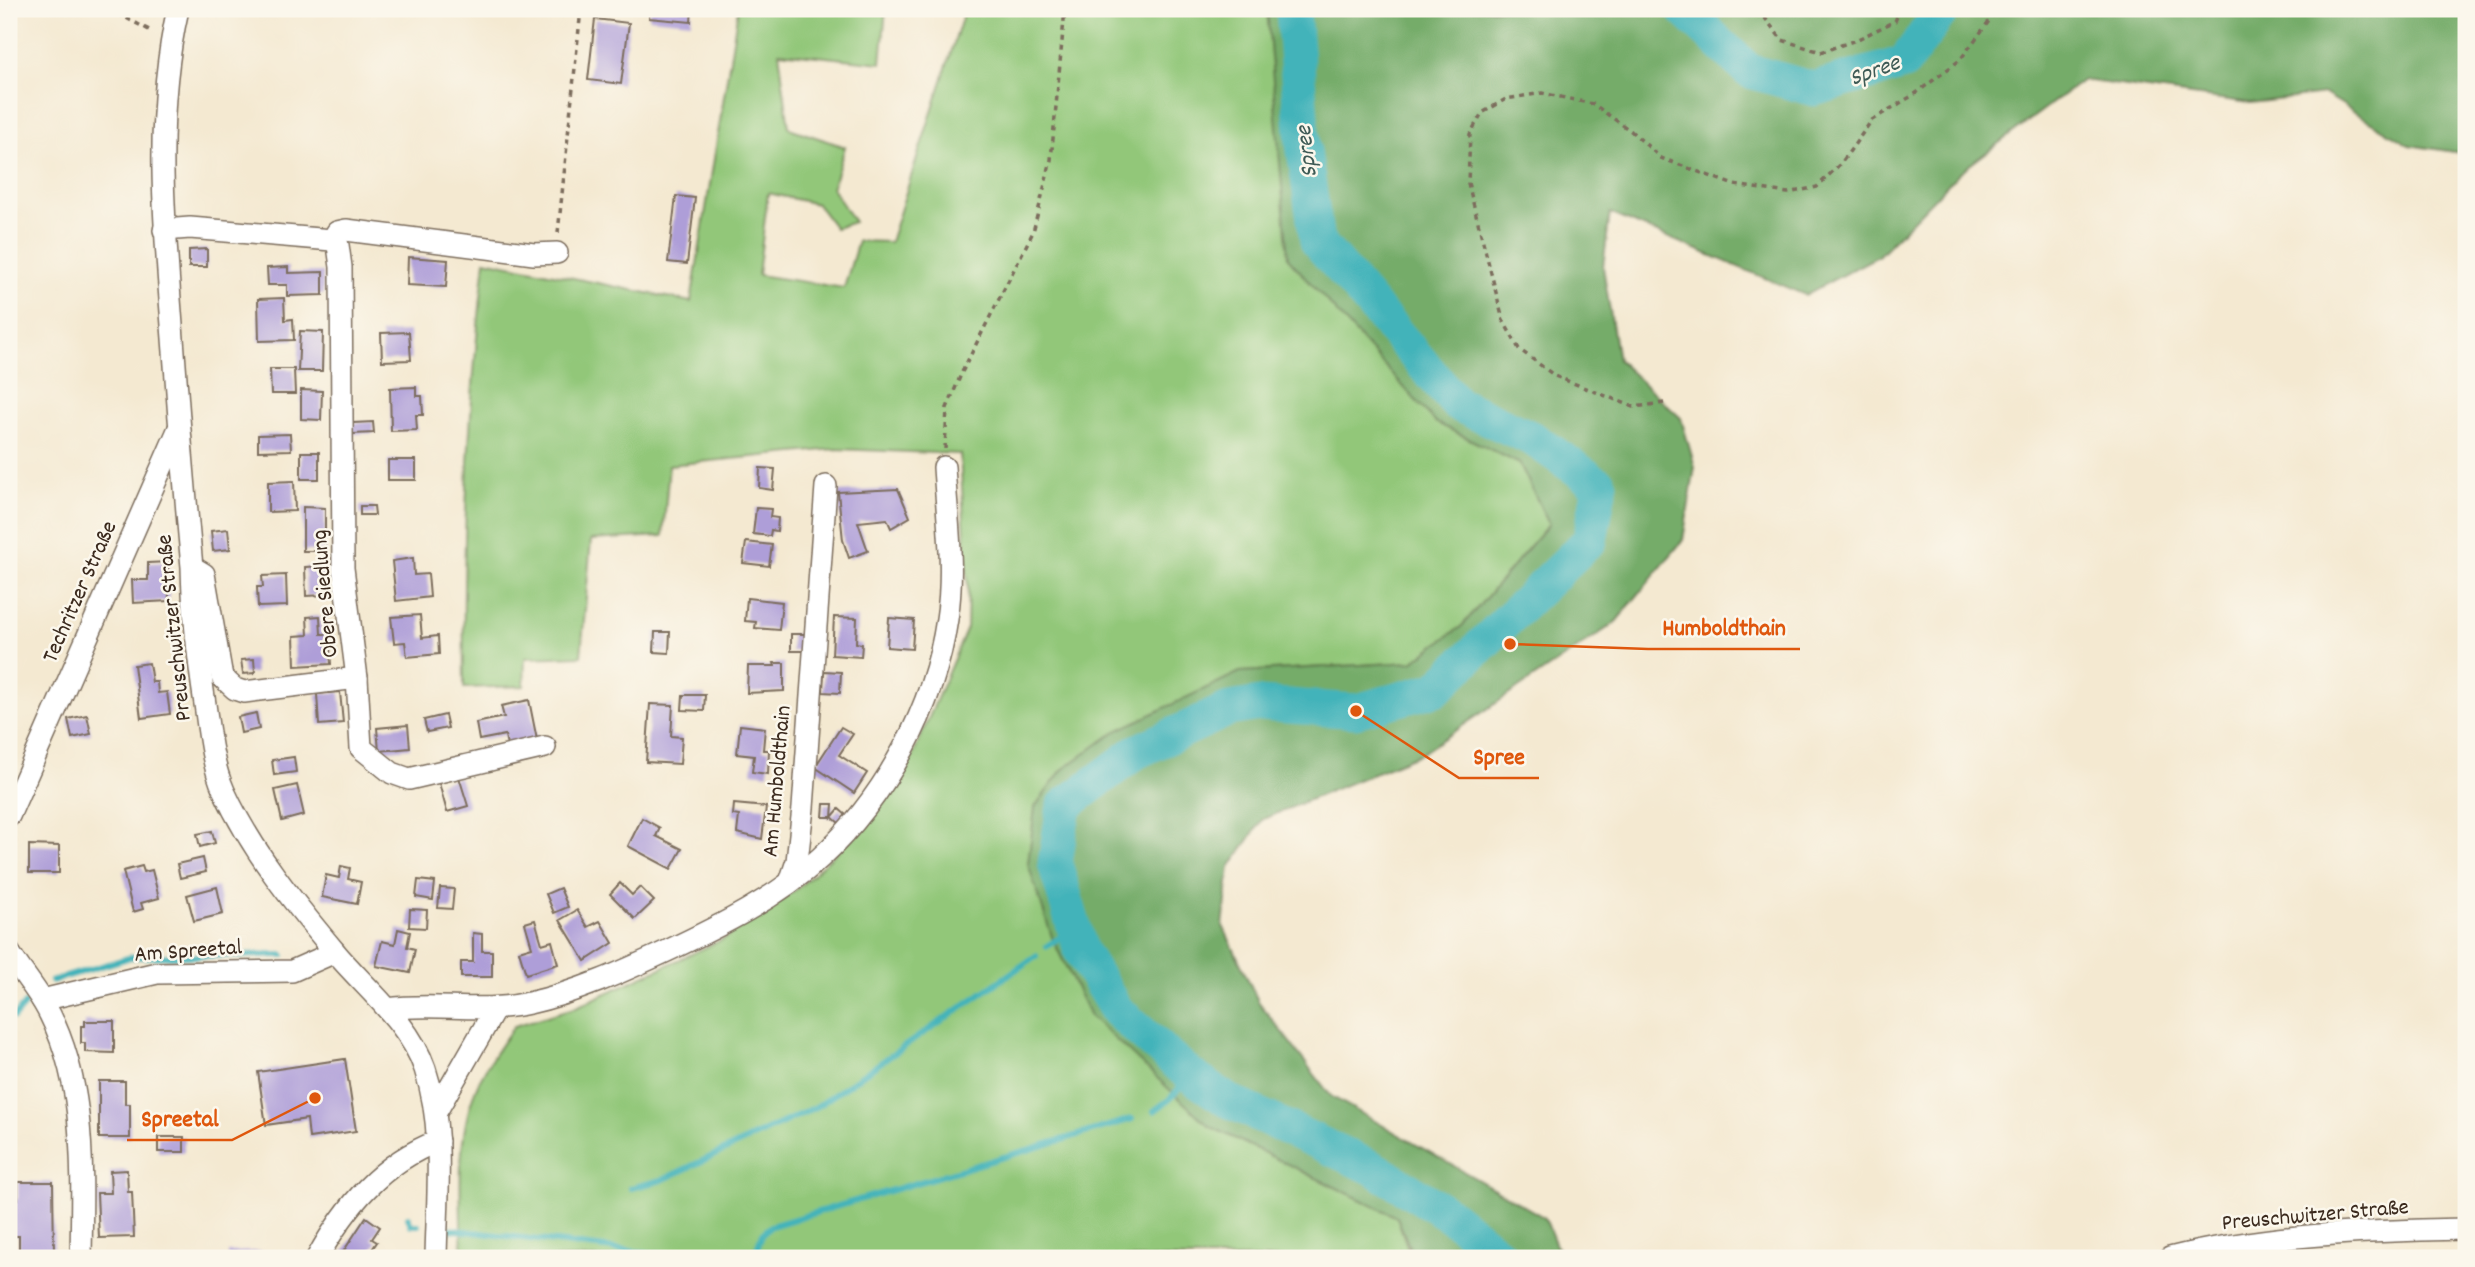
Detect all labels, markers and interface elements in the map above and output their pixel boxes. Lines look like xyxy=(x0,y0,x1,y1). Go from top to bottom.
water label: Spree xyxy=(1845,47,1906,97)
water label: Spree xyxy=(1288,122,1328,179)
street label: Techritzer Straße xyxy=(35,516,127,669)
street label: Obere Siedlung xyxy=(304,528,349,659)
street label: Preuschwitzer Straße xyxy=(149,533,202,723)
callout: Humboldthain xyxy=(1648,604,1800,649)
text: Humboldthain xyxy=(1662,613,1786,647)
street label: Am Humboldthain xyxy=(755,704,802,859)
callout: Spree xyxy=(1459,733,1539,778)
text: Spree xyxy=(1473,742,1525,776)
street label: Am Spreetal xyxy=(133,932,244,973)
callout: Spreetal xyxy=(127,1095,232,1140)
text: Spreetal xyxy=(141,1104,219,1138)
street label: Preuschwitzer Straße xyxy=(2220,1192,2410,1241)

